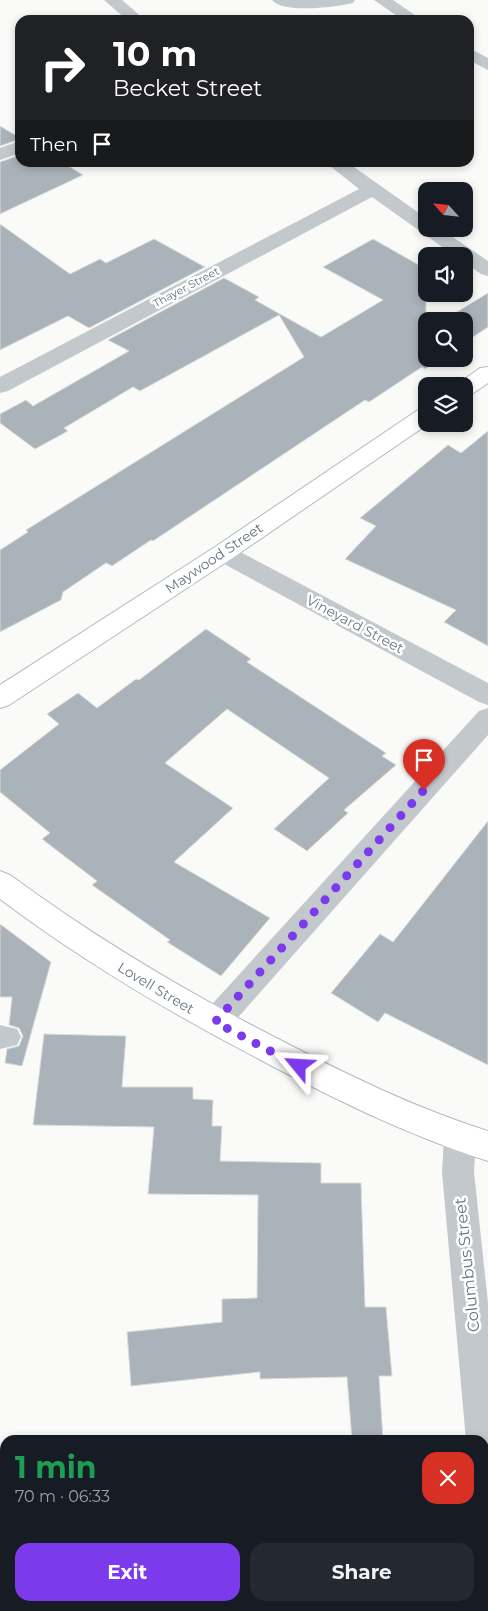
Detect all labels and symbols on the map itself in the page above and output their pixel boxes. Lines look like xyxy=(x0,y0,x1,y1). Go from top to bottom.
north arrow xyxy=(418,182,472,238)
street label: Thayer Street xyxy=(150,263,222,310)
street label: Maywood Street xyxy=(162,518,267,597)
street label: Vineyard Street xyxy=(303,591,407,657)
pin xyxy=(403,739,445,790)
street label: Lovell Street xyxy=(114,958,198,1018)
position arrow xyxy=(272,1039,324,1091)
street label: Columbus Street xyxy=(450,1196,484,1333)

